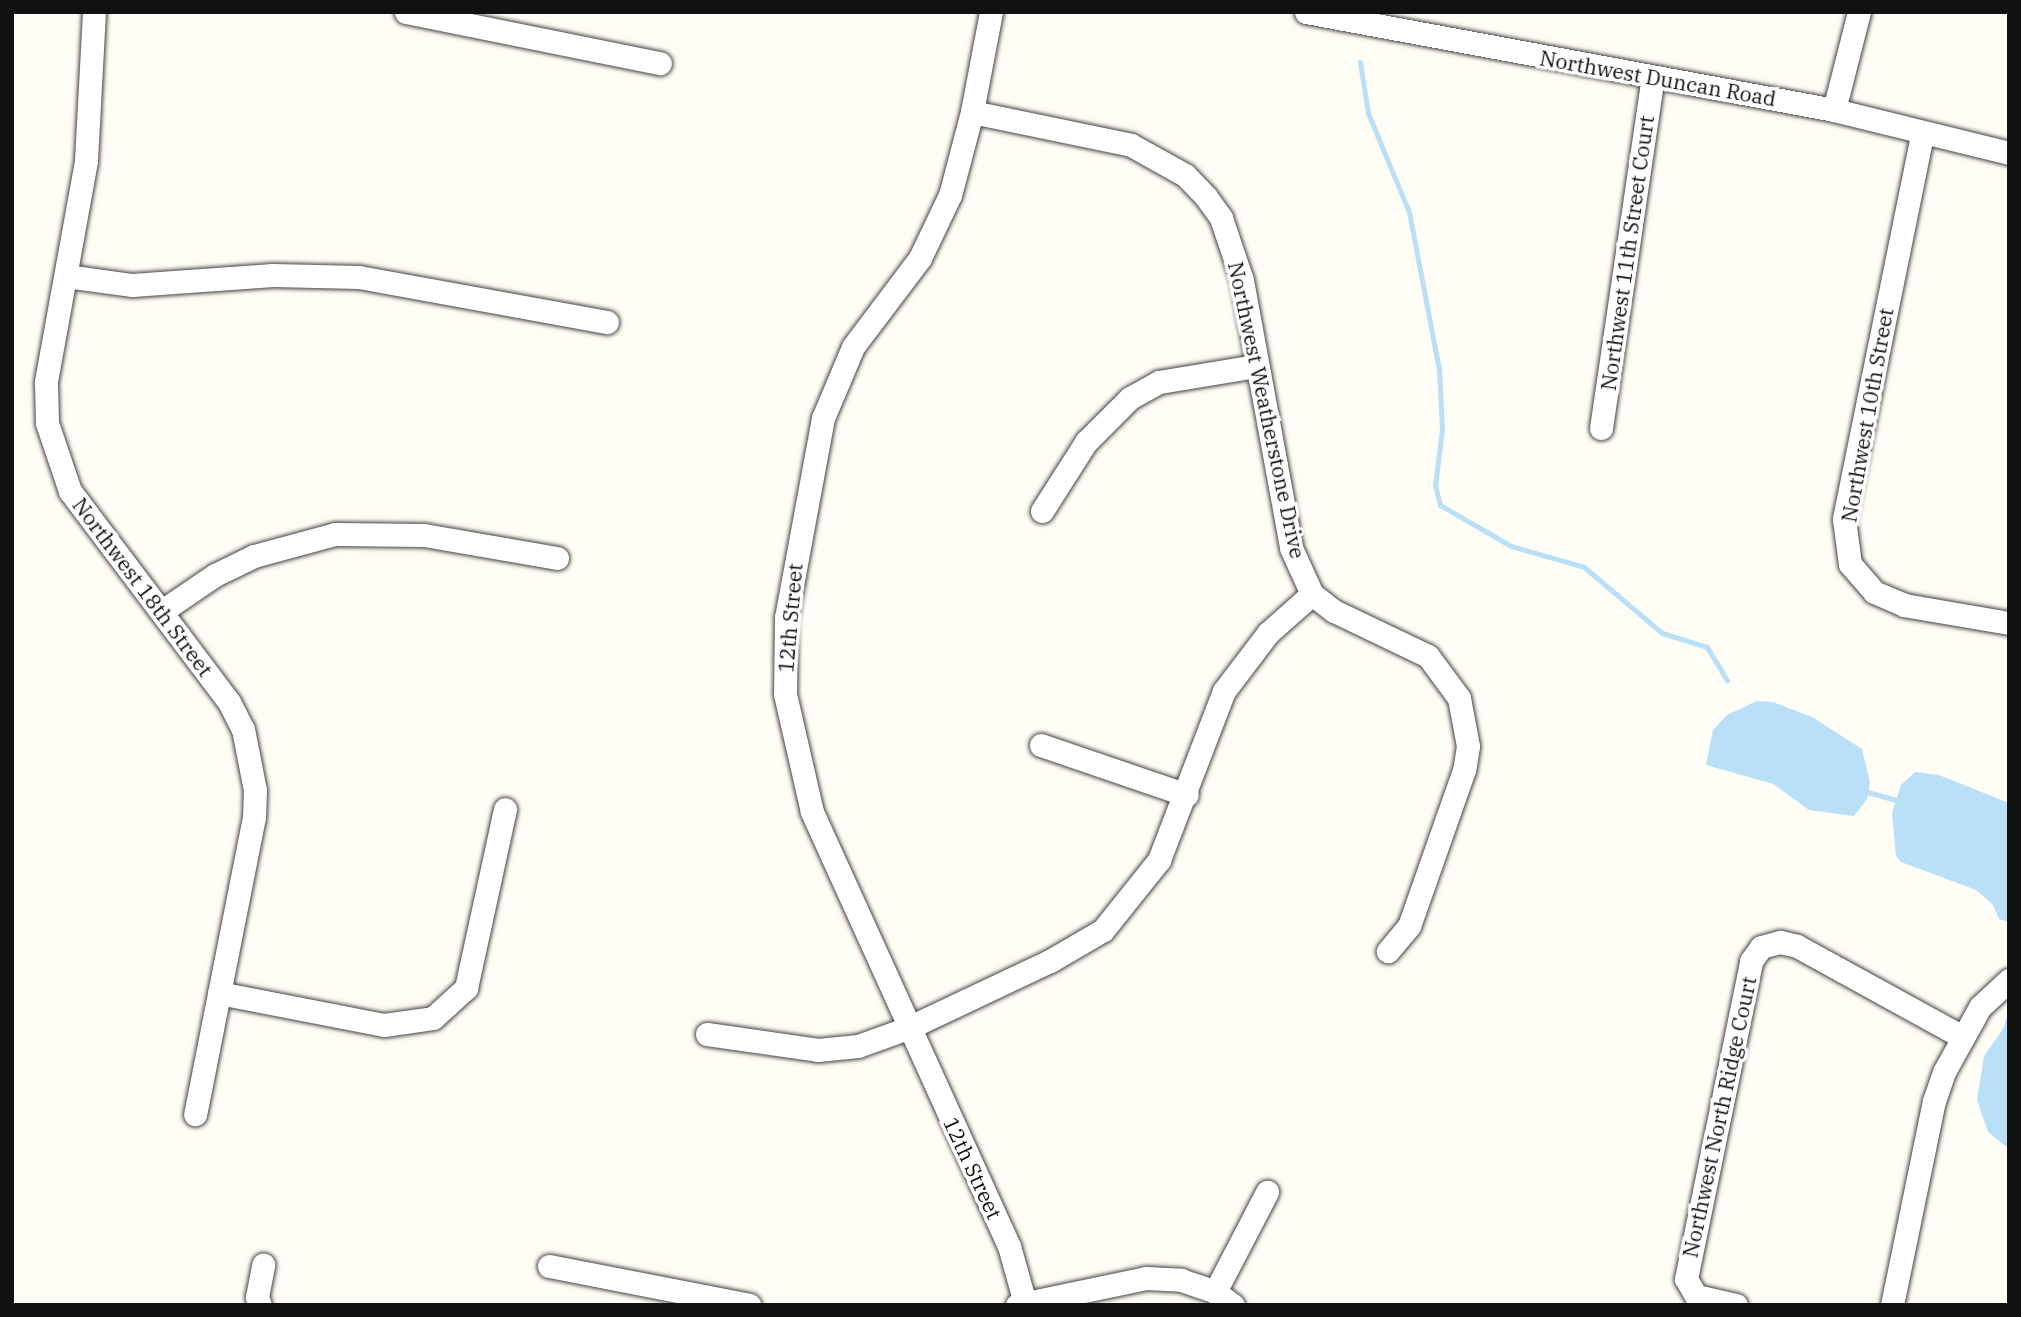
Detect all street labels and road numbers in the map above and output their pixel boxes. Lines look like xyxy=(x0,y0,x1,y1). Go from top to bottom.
street label: Northwest Duncan Road xyxy=(1538,45,1778,111)
street label: Northwest 11th Street Court xyxy=(1595,114,1659,392)
street label: Northwest Weatherstone Drive xyxy=(1223,259,1311,561)
street label: Northwest 10th Street xyxy=(1836,306,1898,524)
street label: Northwest 18th Street xyxy=(68,493,218,681)
street label: 12th Street xyxy=(773,562,807,674)
street label: Northwest North Ridge Court xyxy=(1677,974,1761,1260)
street label: 12th Street xyxy=(938,1113,1008,1223)

